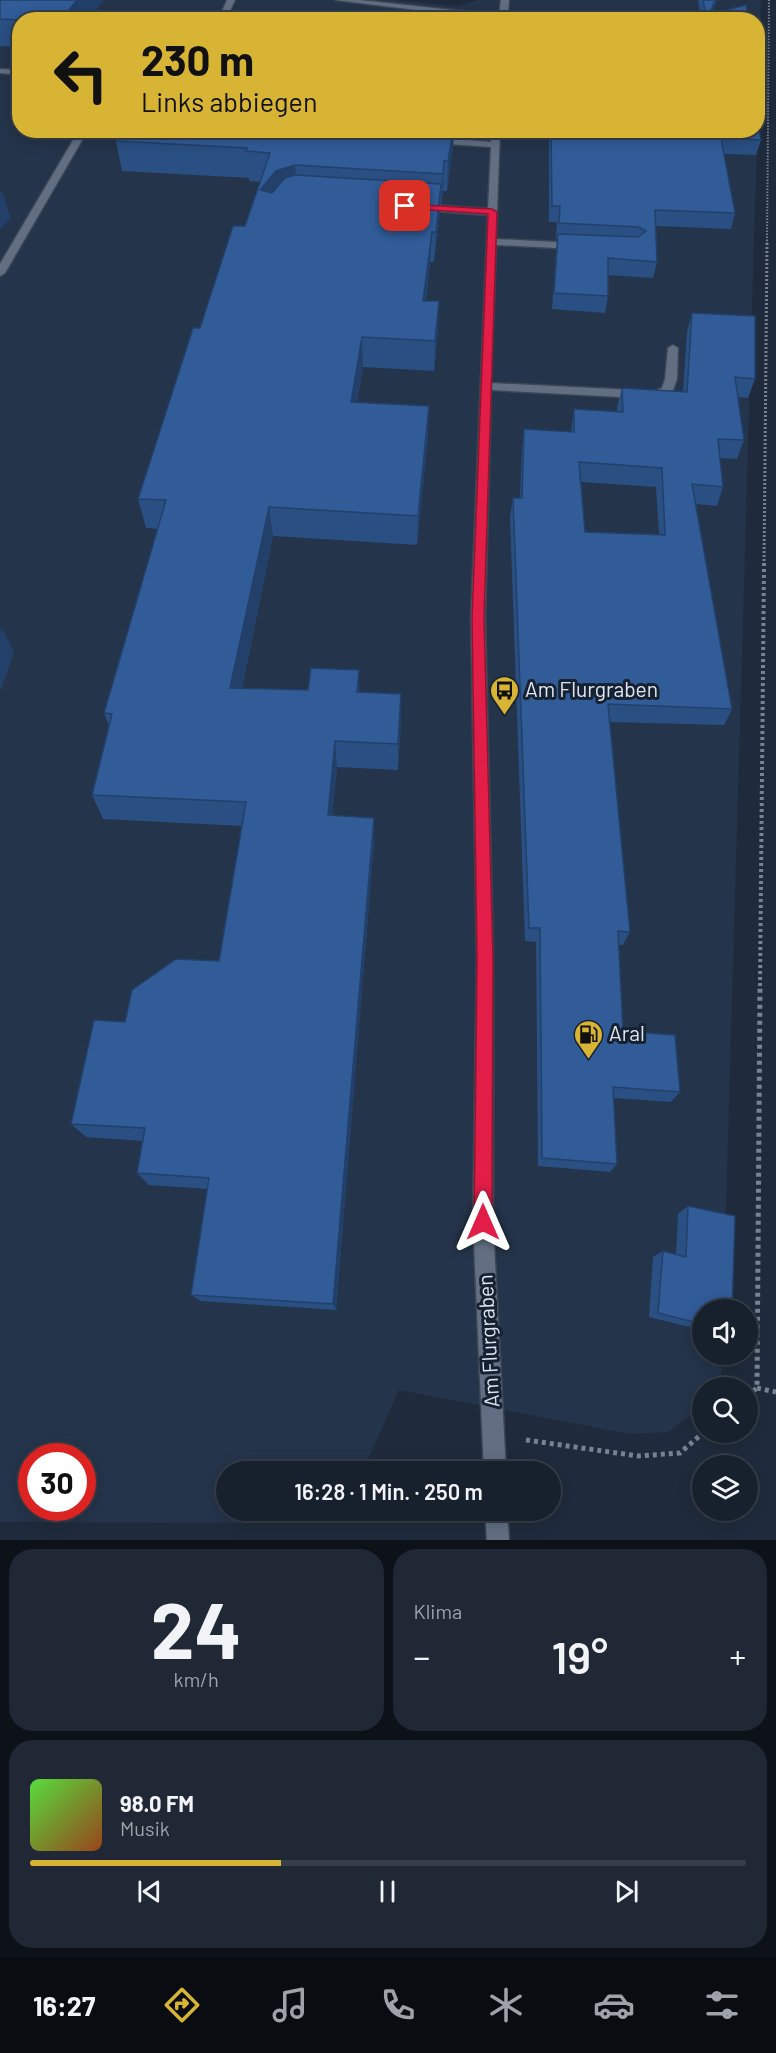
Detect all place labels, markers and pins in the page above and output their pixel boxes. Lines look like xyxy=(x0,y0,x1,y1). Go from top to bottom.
pin xyxy=(379,180,430,231)
bus stop icon: Am Flurgraben xyxy=(488,674,520,716)
place label: Am Flurgraben xyxy=(525,676,658,701)
fuel station icon: Aral xyxy=(572,1018,604,1060)
place label: Aral xyxy=(609,1020,645,1045)

